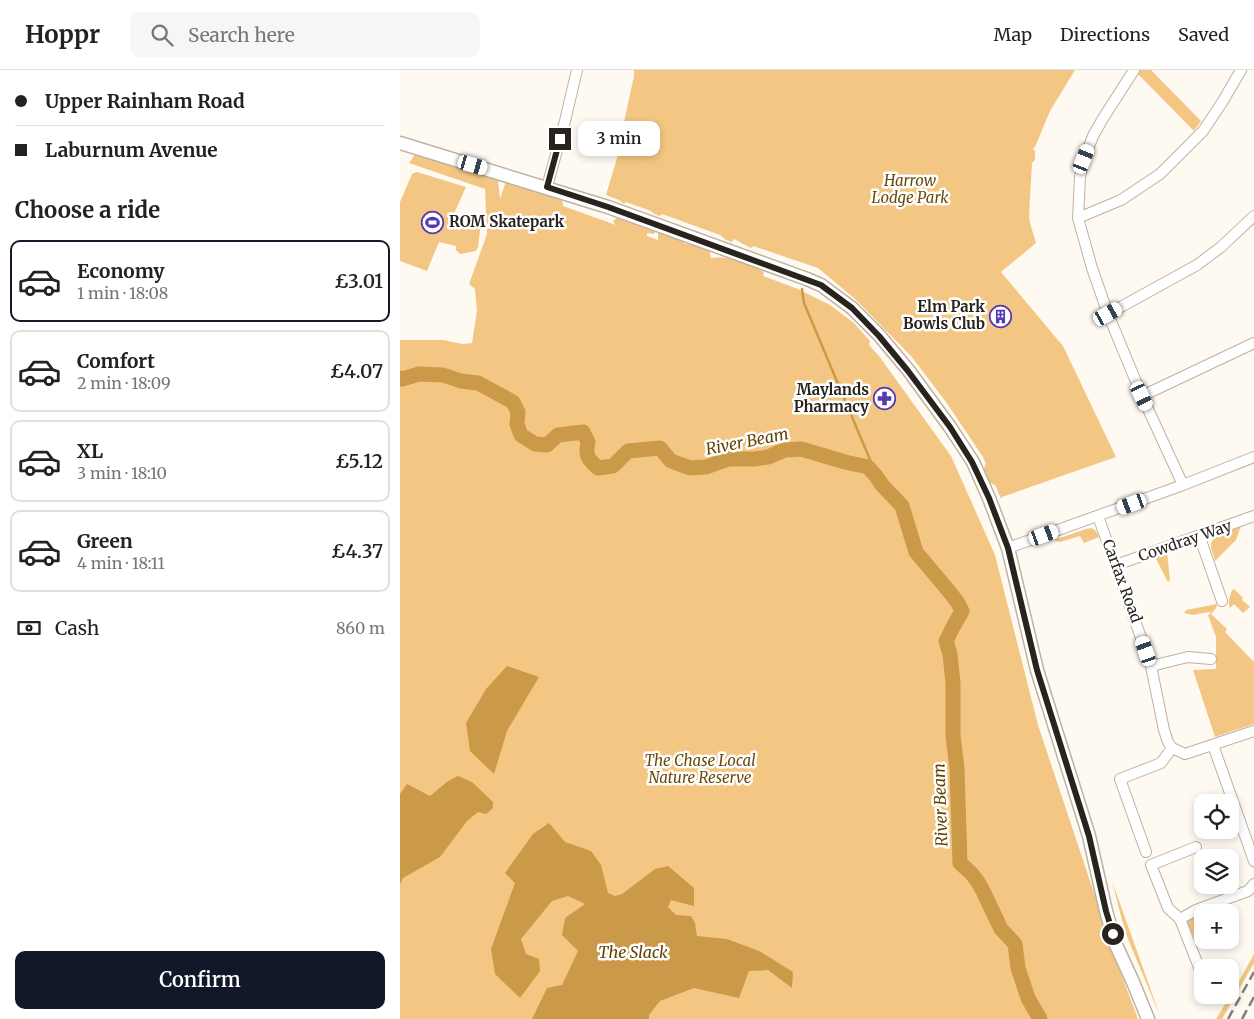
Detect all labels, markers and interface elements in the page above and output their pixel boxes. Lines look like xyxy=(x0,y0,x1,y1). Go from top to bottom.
search box xyxy=(130,12,480,57)
text: Hoppr xyxy=(25,19,100,50)
icon: search xyxy=(148,21,176,49)
text: Search here xyxy=(188,23,295,47)
text: Map xyxy=(994,23,1032,46)
text: Directions xyxy=(1060,23,1150,46)
text: Saved xyxy=(1178,23,1229,46)
text: Upper Rainham Road xyxy=(45,89,245,113)
callout: 3 min xyxy=(578,122,660,156)
route end xyxy=(549,128,571,150)
text: 3 min xyxy=(597,128,641,148)
text: Laburnum Avenue xyxy=(45,138,218,162)
car xyxy=(1071,142,1096,176)
car xyxy=(456,154,489,176)
park label: Harrow Lodge Park xyxy=(872,171,949,207)
text: Choose a ride xyxy=(15,196,160,224)
sports icon: ROM Skatepark xyxy=(421,210,445,234)
place label: ROM Skatepark xyxy=(449,212,565,231)
icon: car xyxy=(17,259,62,304)
text: Economy xyxy=(77,259,165,283)
text: £3.01 xyxy=(334,269,383,293)
text: 1 min · 18:08 xyxy=(77,283,168,303)
place label: Elm Park Bowls Club xyxy=(903,297,985,333)
car xyxy=(1091,300,1124,328)
building icon: Elm Park Bowls Club xyxy=(989,304,1013,328)
icon: car xyxy=(17,349,62,394)
text: Comfort xyxy=(77,349,155,373)
text: £4.07 xyxy=(330,359,383,383)
text: 2 min · 18:09 xyxy=(77,373,171,393)
car xyxy=(1128,379,1155,413)
place label: Maylands Pharmacy xyxy=(794,380,869,416)
pharmacy icon: Maylands Pharmacy xyxy=(873,387,897,411)
water label: River Beam xyxy=(704,423,790,459)
icon: car xyxy=(17,439,62,484)
text: XL xyxy=(77,439,103,463)
text: £5.12 xyxy=(335,449,383,473)
text: 3 min · 18:10 xyxy=(77,463,167,483)
car xyxy=(1115,492,1148,516)
street label: Cowdray Way xyxy=(1136,516,1234,565)
car xyxy=(1027,523,1060,547)
icon: car xyxy=(17,529,62,574)
text: Green xyxy=(77,529,133,553)
street label: Carfax Road xyxy=(1099,536,1146,625)
text: £4.37 xyxy=(331,539,383,563)
text: 4 min · 18:11 xyxy=(77,553,165,573)
icon: cash xyxy=(15,614,43,642)
text: Cash xyxy=(55,616,99,640)
text: 860 m xyxy=(336,618,385,638)
car xyxy=(1134,634,1157,668)
park label: The Chase Local Nature Reserve xyxy=(644,751,756,787)
water label: River Beam xyxy=(929,763,951,847)
map controls xyxy=(1194,794,1239,1004)
button: locate xyxy=(1194,794,1239,839)
button: layers xyxy=(1194,849,1239,894)
button: + xyxy=(1194,904,1239,949)
route start xyxy=(1102,923,1124,945)
water label: The Slack xyxy=(598,942,668,962)
button: Confirm xyxy=(15,951,385,1009)
button: − xyxy=(1194,959,1239,1004)

